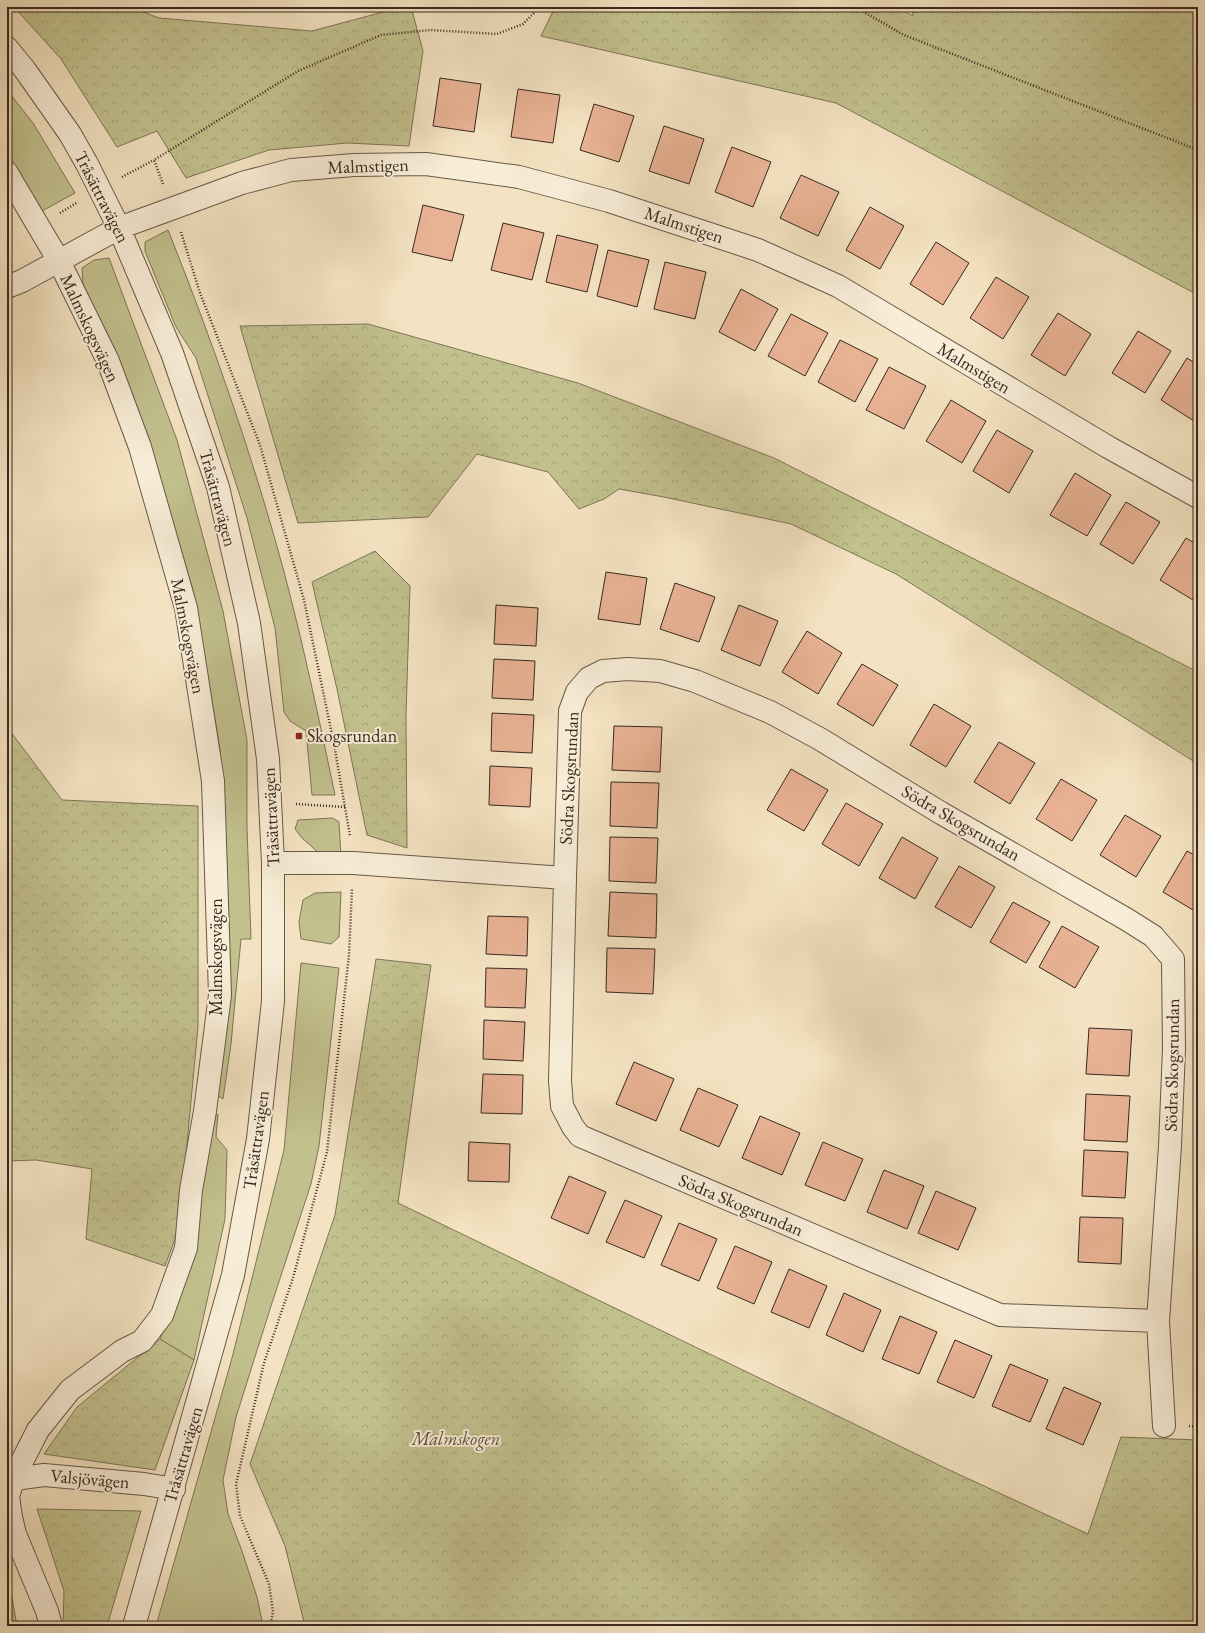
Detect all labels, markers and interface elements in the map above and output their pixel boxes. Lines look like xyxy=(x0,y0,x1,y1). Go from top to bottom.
street label: Tråsättravägen xyxy=(70,147,136,247)
street label: Malmstigen xyxy=(327,153,410,178)
street label: Malmstigen xyxy=(642,201,727,248)
street label: Malmskogsvägen xyxy=(55,270,126,386)
street label: Malmstigen xyxy=(933,337,1016,399)
street label: Tråsättravägen xyxy=(194,447,243,549)
street label: Malmskogsvägen xyxy=(166,576,211,696)
street label: Södra Skogsrundan xyxy=(554,710,584,845)
place label: Skogsrundan xyxy=(307,724,398,747)
marker: Skogsrundan xyxy=(294,731,304,741)
street label: Tråsättravägen xyxy=(256,766,285,867)
street label: Södra Skogsrundan xyxy=(898,779,1025,866)
street label: Malmskogsvägen xyxy=(204,898,227,1016)
street label: Södra Skogsrundan xyxy=(1159,998,1184,1132)
street label: Tråsättravägen xyxy=(237,1088,274,1191)
street label: Södra Skogsrundan xyxy=(675,1168,808,1241)
street label: Tråsättravägen xyxy=(158,1403,207,1506)
park label: Malmskogen xyxy=(411,1427,500,1451)
street label: Valsjövägen xyxy=(49,1464,131,1493)

